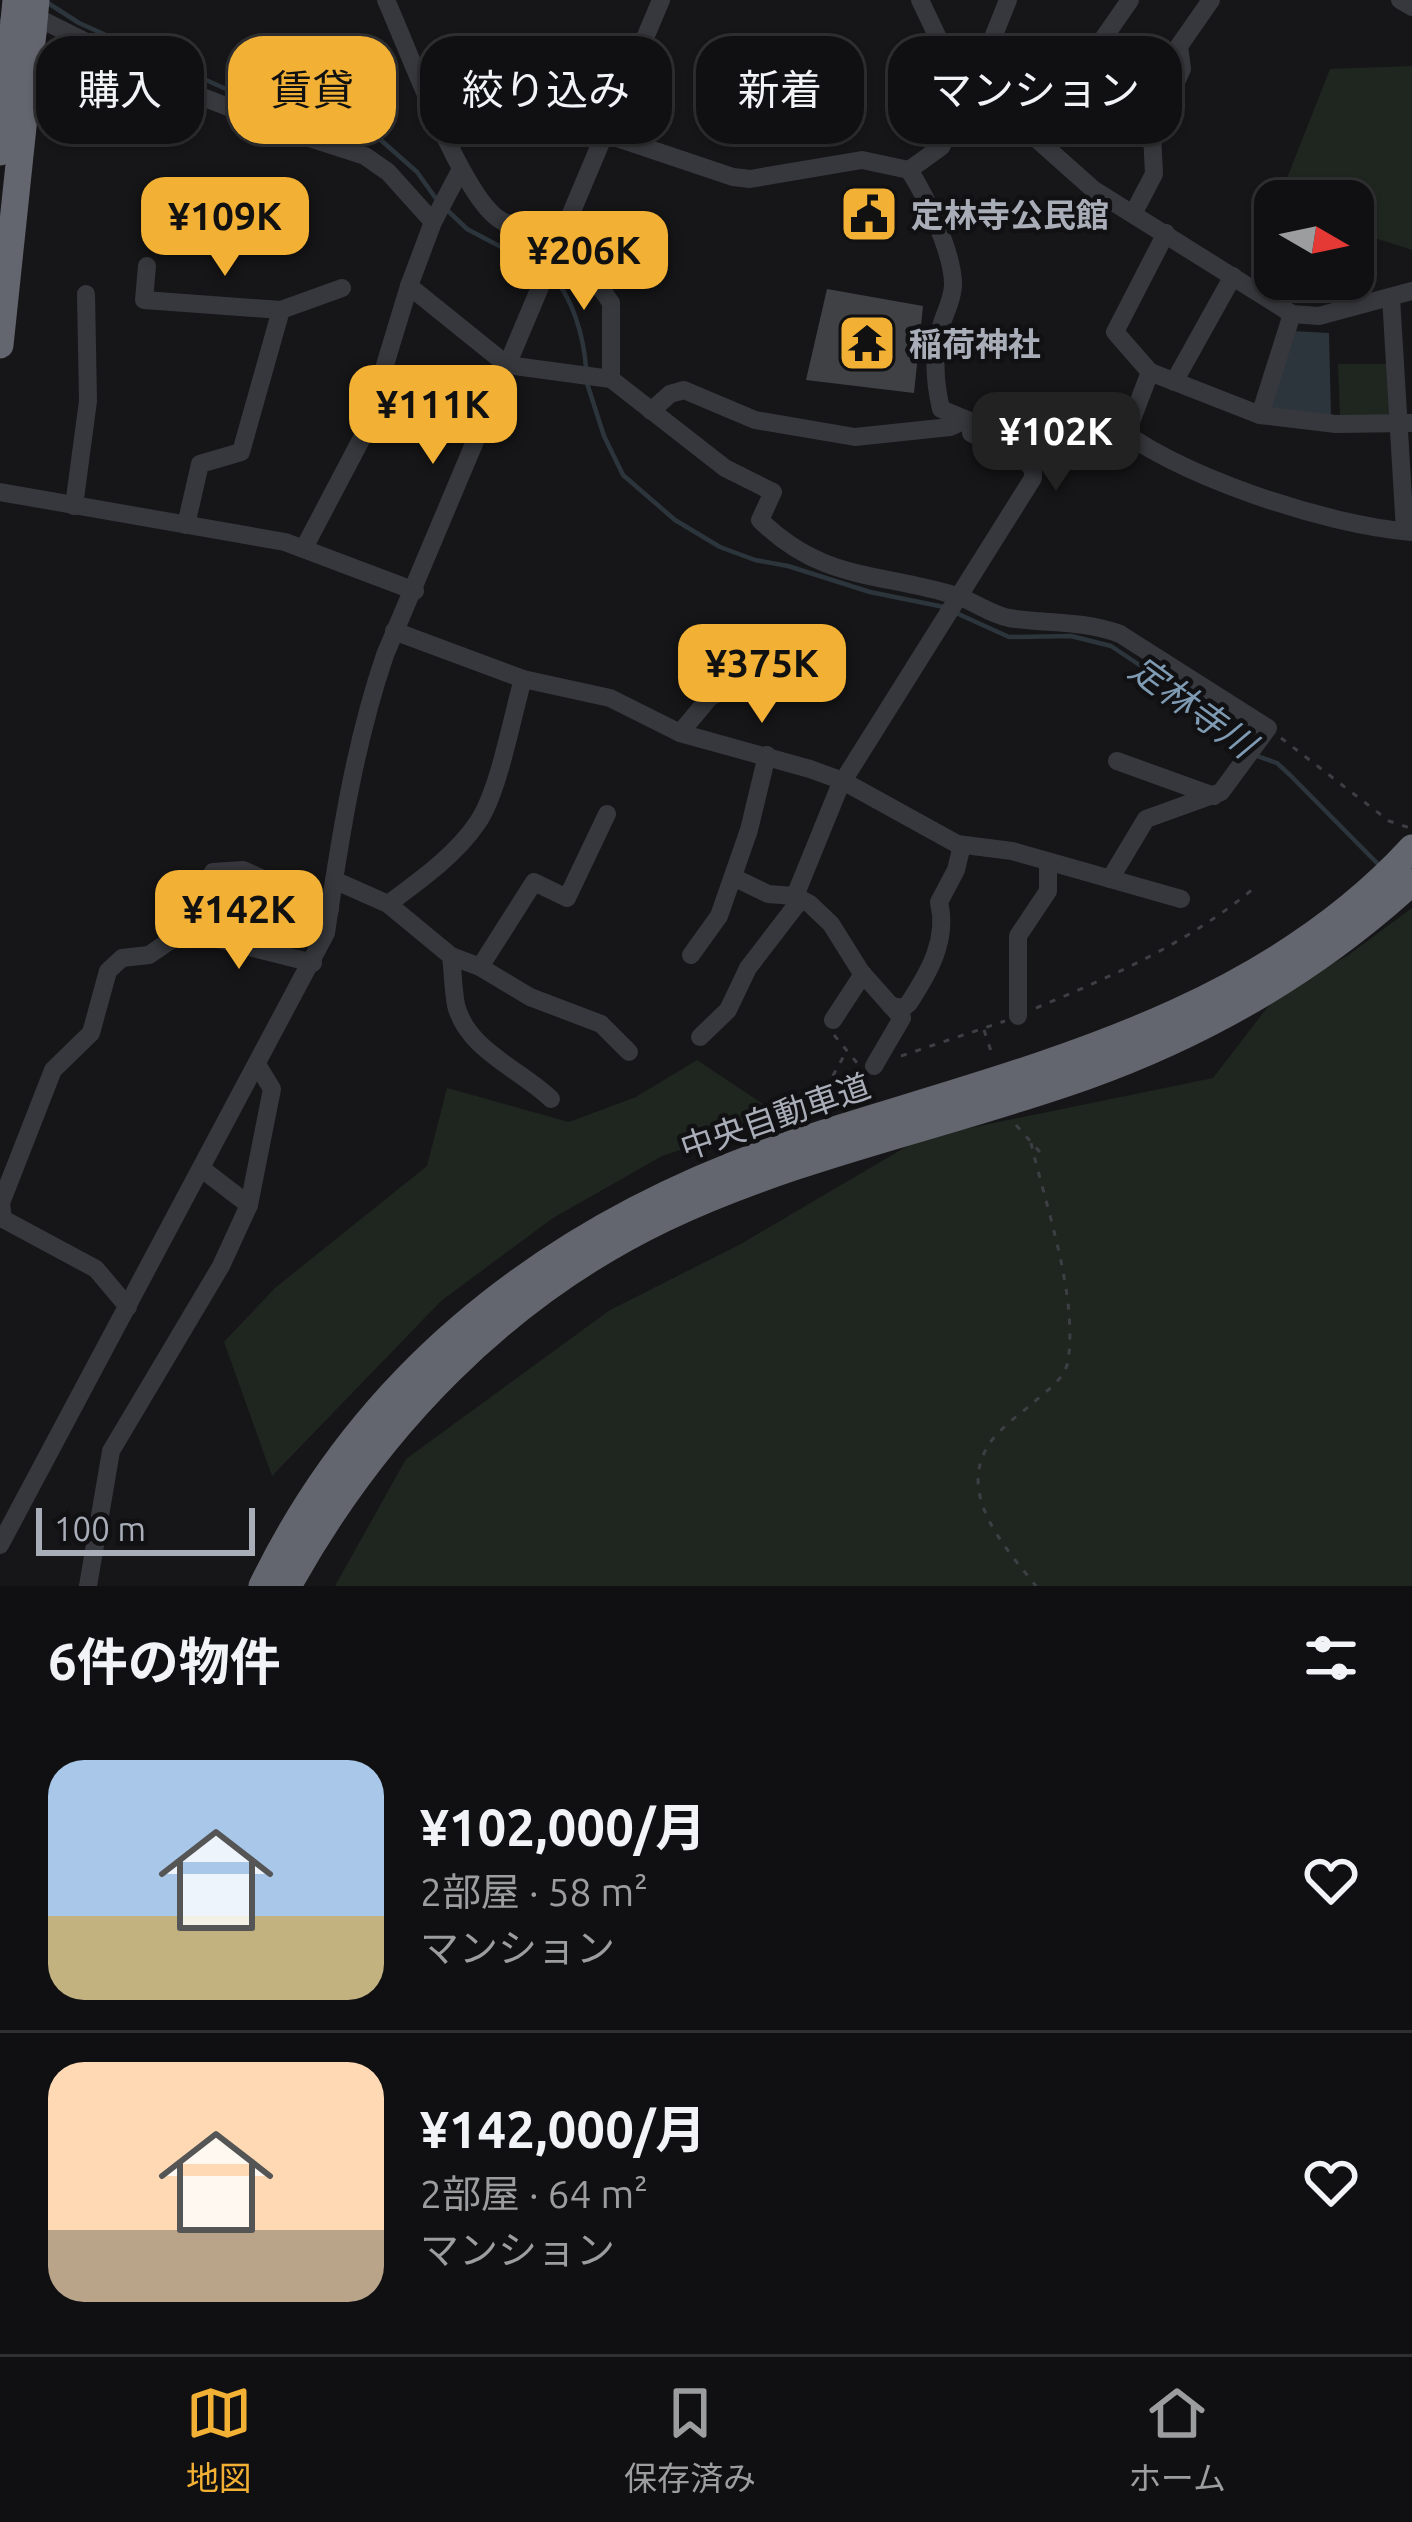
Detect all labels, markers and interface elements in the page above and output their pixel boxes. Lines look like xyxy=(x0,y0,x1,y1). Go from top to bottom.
chip: 購入 xyxy=(36,36,204,144)
chip: 賃貸 xyxy=(228,36,396,144)
chip: 絞り込み xyxy=(420,36,672,144)
chip: 新着 xyxy=(696,36,864,144)
chip: マンション xyxy=(888,36,1182,144)
pin: ¥109K xyxy=(141,177,309,279)
north arrow xyxy=(1254,180,1374,300)
map controls xyxy=(1254,180,1374,300)
public building icon: 定林寺公民館 xyxy=(838,183,900,245)
text: ¥109K xyxy=(168,194,282,237)
place label: 定林寺公民館 xyxy=(911,196,1109,233)
pin: ¥206K xyxy=(500,211,668,313)
text: ¥206K xyxy=(527,228,641,271)
temple icon: 稲荷神社 xyxy=(836,312,898,374)
place label: 稲荷神社 xyxy=(909,325,1041,362)
pin: ¥111K xyxy=(349,365,517,467)
text: ¥111K xyxy=(376,382,490,425)
pin: ¥102K xyxy=(972,392,1140,494)
text: ¥102K xyxy=(999,409,1113,452)
pin: ¥375K xyxy=(678,624,846,726)
text: ¥375K xyxy=(705,641,819,684)
water label: 定林寺川 xyxy=(1123,647,1267,767)
pin: ¥142K xyxy=(155,870,323,972)
text: ¥142K xyxy=(182,887,296,930)
street label: 中央自動車道 xyxy=(675,1066,875,1166)
scale bar xyxy=(36,1502,255,1555)
text: 100 m xyxy=(54,1510,146,1547)
icon: filters xyxy=(1298,1625,1364,1691)
text: 6件の物件 xyxy=(48,1632,281,1690)
text: ¥102,000/月 xyxy=(420,1798,706,1856)
icon: home xyxy=(144,1808,288,1952)
icon: heart xyxy=(1298,1847,1364,1913)
text: 2部屋 · 58 m² xyxy=(420,1870,648,1913)
text: マンション xyxy=(420,1926,615,1969)
text: ¥142,000/月 xyxy=(420,2100,706,2158)
icon: home xyxy=(144,2110,288,2254)
icon: heart xyxy=(1298,2149,1364,2215)
text: 2部屋 · 64 m² xyxy=(420,2172,648,2215)
text: マンション xyxy=(420,2228,615,2271)
tab: 地図 xyxy=(186,2380,252,2500)
tab: 保存済み xyxy=(624,2380,756,2500)
tab: ホーム xyxy=(1128,2380,1226,2500)

